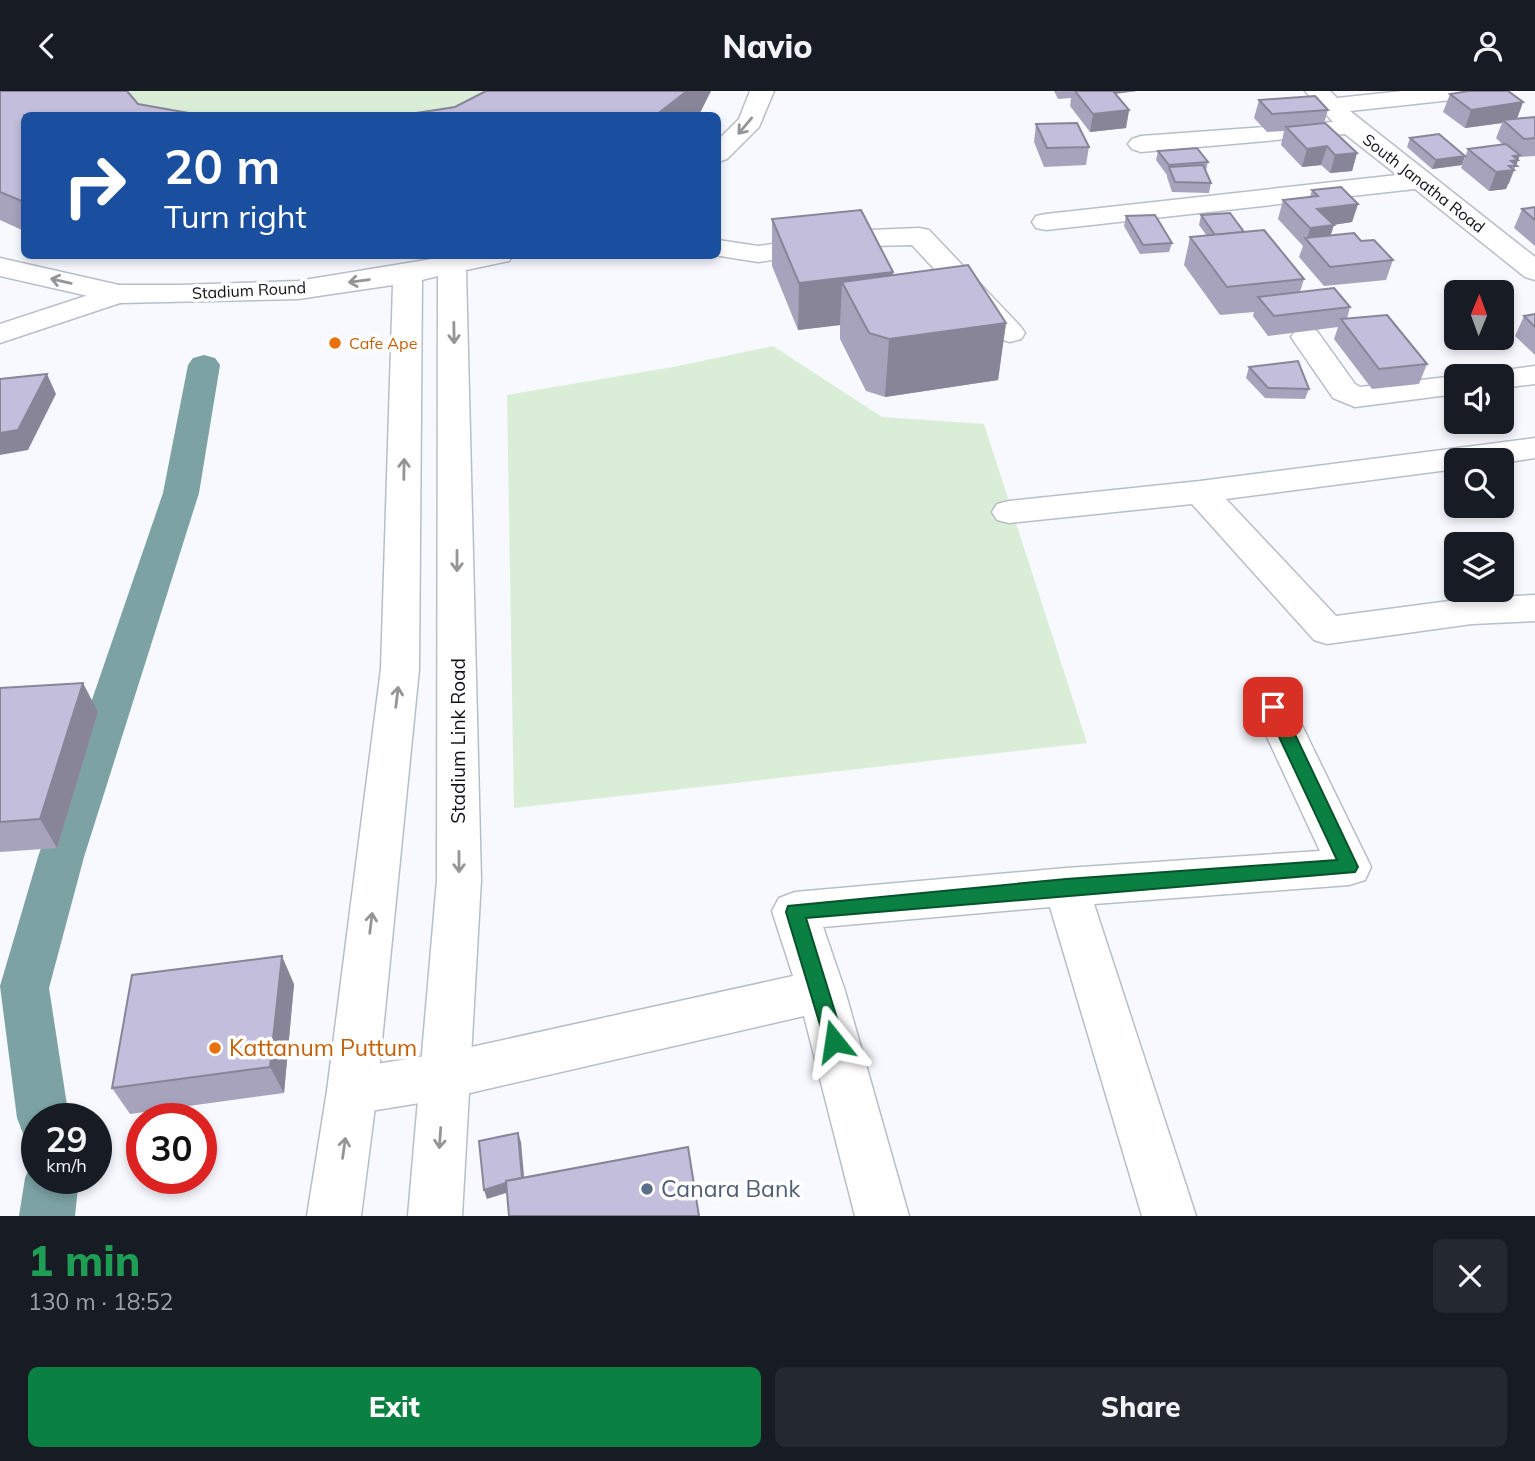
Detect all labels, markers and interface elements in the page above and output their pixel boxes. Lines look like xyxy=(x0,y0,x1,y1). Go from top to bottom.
text: Navio xyxy=(722,26,813,66)
icon: back xyxy=(28,27,66,65)
icon: person xyxy=(1469,27,1507,65)
one-way arrow xyxy=(737,116,752,134)
street label: South Janatha Road xyxy=(1359,129,1489,237)
text: 20 m xyxy=(164,135,280,196)
icon: right xyxy=(49,140,140,231)
text: Turn right xyxy=(164,196,307,236)
one-way arrow xyxy=(50,274,72,287)
one-way arrow xyxy=(349,275,371,288)
street label: Stadium Round xyxy=(191,277,307,303)
north arrow xyxy=(1444,280,1514,350)
map controls xyxy=(1444,280,1514,602)
one-way arrow xyxy=(447,322,460,345)
place label: Cafe Ape xyxy=(349,333,417,353)
marker: Cafe Ape xyxy=(327,335,343,351)
button: sound xyxy=(1444,364,1514,434)
button: search xyxy=(1444,448,1514,518)
one-way arrow xyxy=(397,458,411,481)
button: layers xyxy=(1444,532,1514,602)
one-way arrow xyxy=(450,549,464,572)
street label: Stadium Link Road xyxy=(446,658,470,824)
pin xyxy=(1243,677,1303,737)
one-way arrow xyxy=(390,686,403,708)
icon: arrive xyxy=(1254,688,1292,726)
one-way arrow xyxy=(452,850,466,873)
one-way arrow xyxy=(364,912,377,934)
position arrow xyxy=(797,1004,871,1078)
place label: Kattanum Puttum xyxy=(229,1033,417,1062)
marker: Kattanum Puttum xyxy=(207,1040,223,1056)
speed limit sign: 30 xyxy=(126,1103,217,1194)
text: 29 xyxy=(45,1117,88,1161)
one-way arrow xyxy=(433,1126,446,1148)
one-way arrow xyxy=(337,1138,350,1160)
text: km/h xyxy=(46,1154,87,1177)
place label: Canara Bank xyxy=(661,1174,801,1203)
marker: Canara Bank xyxy=(639,1181,655,1197)
text: 1 min xyxy=(28,1234,141,1287)
button: close xyxy=(1433,1239,1507,1313)
text: 130 m · 18:52 xyxy=(28,1287,173,1316)
button: Exit xyxy=(28,1367,761,1447)
button: Share xyxy=(775,1367,1507,1447)

